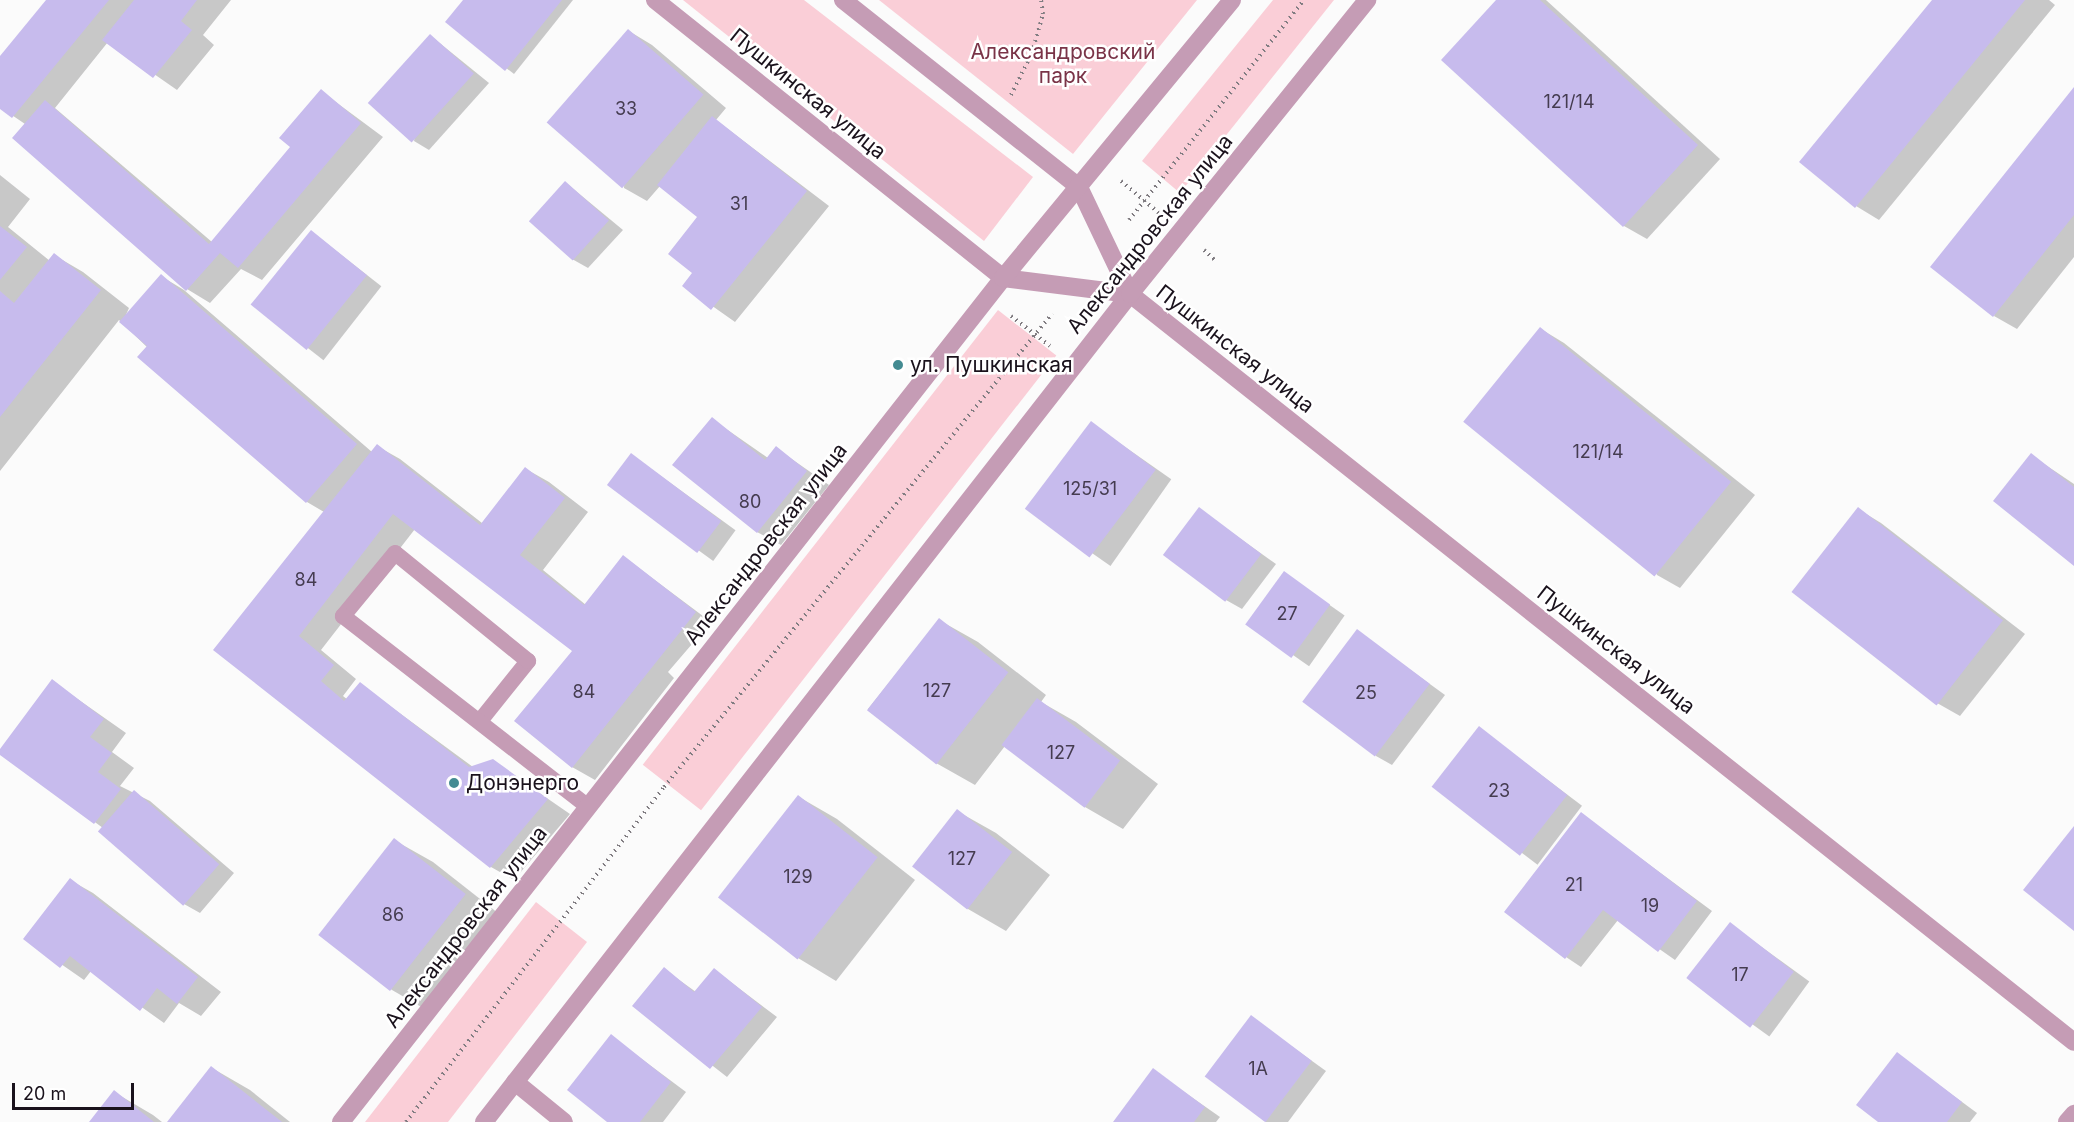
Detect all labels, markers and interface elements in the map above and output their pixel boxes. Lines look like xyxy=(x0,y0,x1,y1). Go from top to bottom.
street label: Пушкинская улица xyxy=(725,23,891,165)
park label: Александровский парк xyxy=(971,39,1155,89)
house number: 121/14 xyxy=(1543,91,1595,113)
house number: 33 xyxy=(615,98,637,120)
street label: Александровская улица xyxy=(1062,129,1238,339)
house number: 31 xyxy=(730,193,748,215)
street label: Пушкинская улица xyxy=(1151,280,1319,418)
place label: ул. Пушкинская xyxy=(910,352,1073,378)
marker: ул. Пушкинская xyxy=(891,358,905,372)
street label: Александровская улица xyxy=(679,438,853,650)
house number: 121/14 xyxy=(1572,441,1624,463)
house number: 125/31 xyxy=(1063,478,1117,500)
house number: 80 xyxy=(739,491,761,513)
house number: 84 xyxy=(295,569,317,591)
street label: Пушкинская улица xyxy=(1532,581,1700,719)
house number: 27 xyxy=(1276,603,1298,625)
house number: 127 xyxy=(923,680,951,702)
house number: 84 xyxy=(573,681,595,703)
house number: 25 xyxy=(1355,682,1377,704)
house number: 127 xyxy=(1047,742,1075,764)
place label: Донэнерго xyxy=(466,770,579,796)
marker: Донэнерго xyxy=(447,776,461,790)
house number: 23 xyxy=(1488,780,1510,802)
street label: Александровская улица xyxy=(379,821,553,1033)
house number: 127 xyxy=(948,848,976,870)
house number: 129 xyxy=(783,866,813,888)
house number: 21 xyxy=(1565,874,1583,896)
house number: 19 xyxy=(1641,895,1659,917)
house number: 86 xyxy=(382,904,404,926)
house number: 17 xyxy=(1731,964,1749,986)
house number: 1А xyxy=(1248,1058,1268,1080)
scale bar xyxy=(15,1071,136,1109)
text: 20 m xyxy=(23,1083,66,1104)

